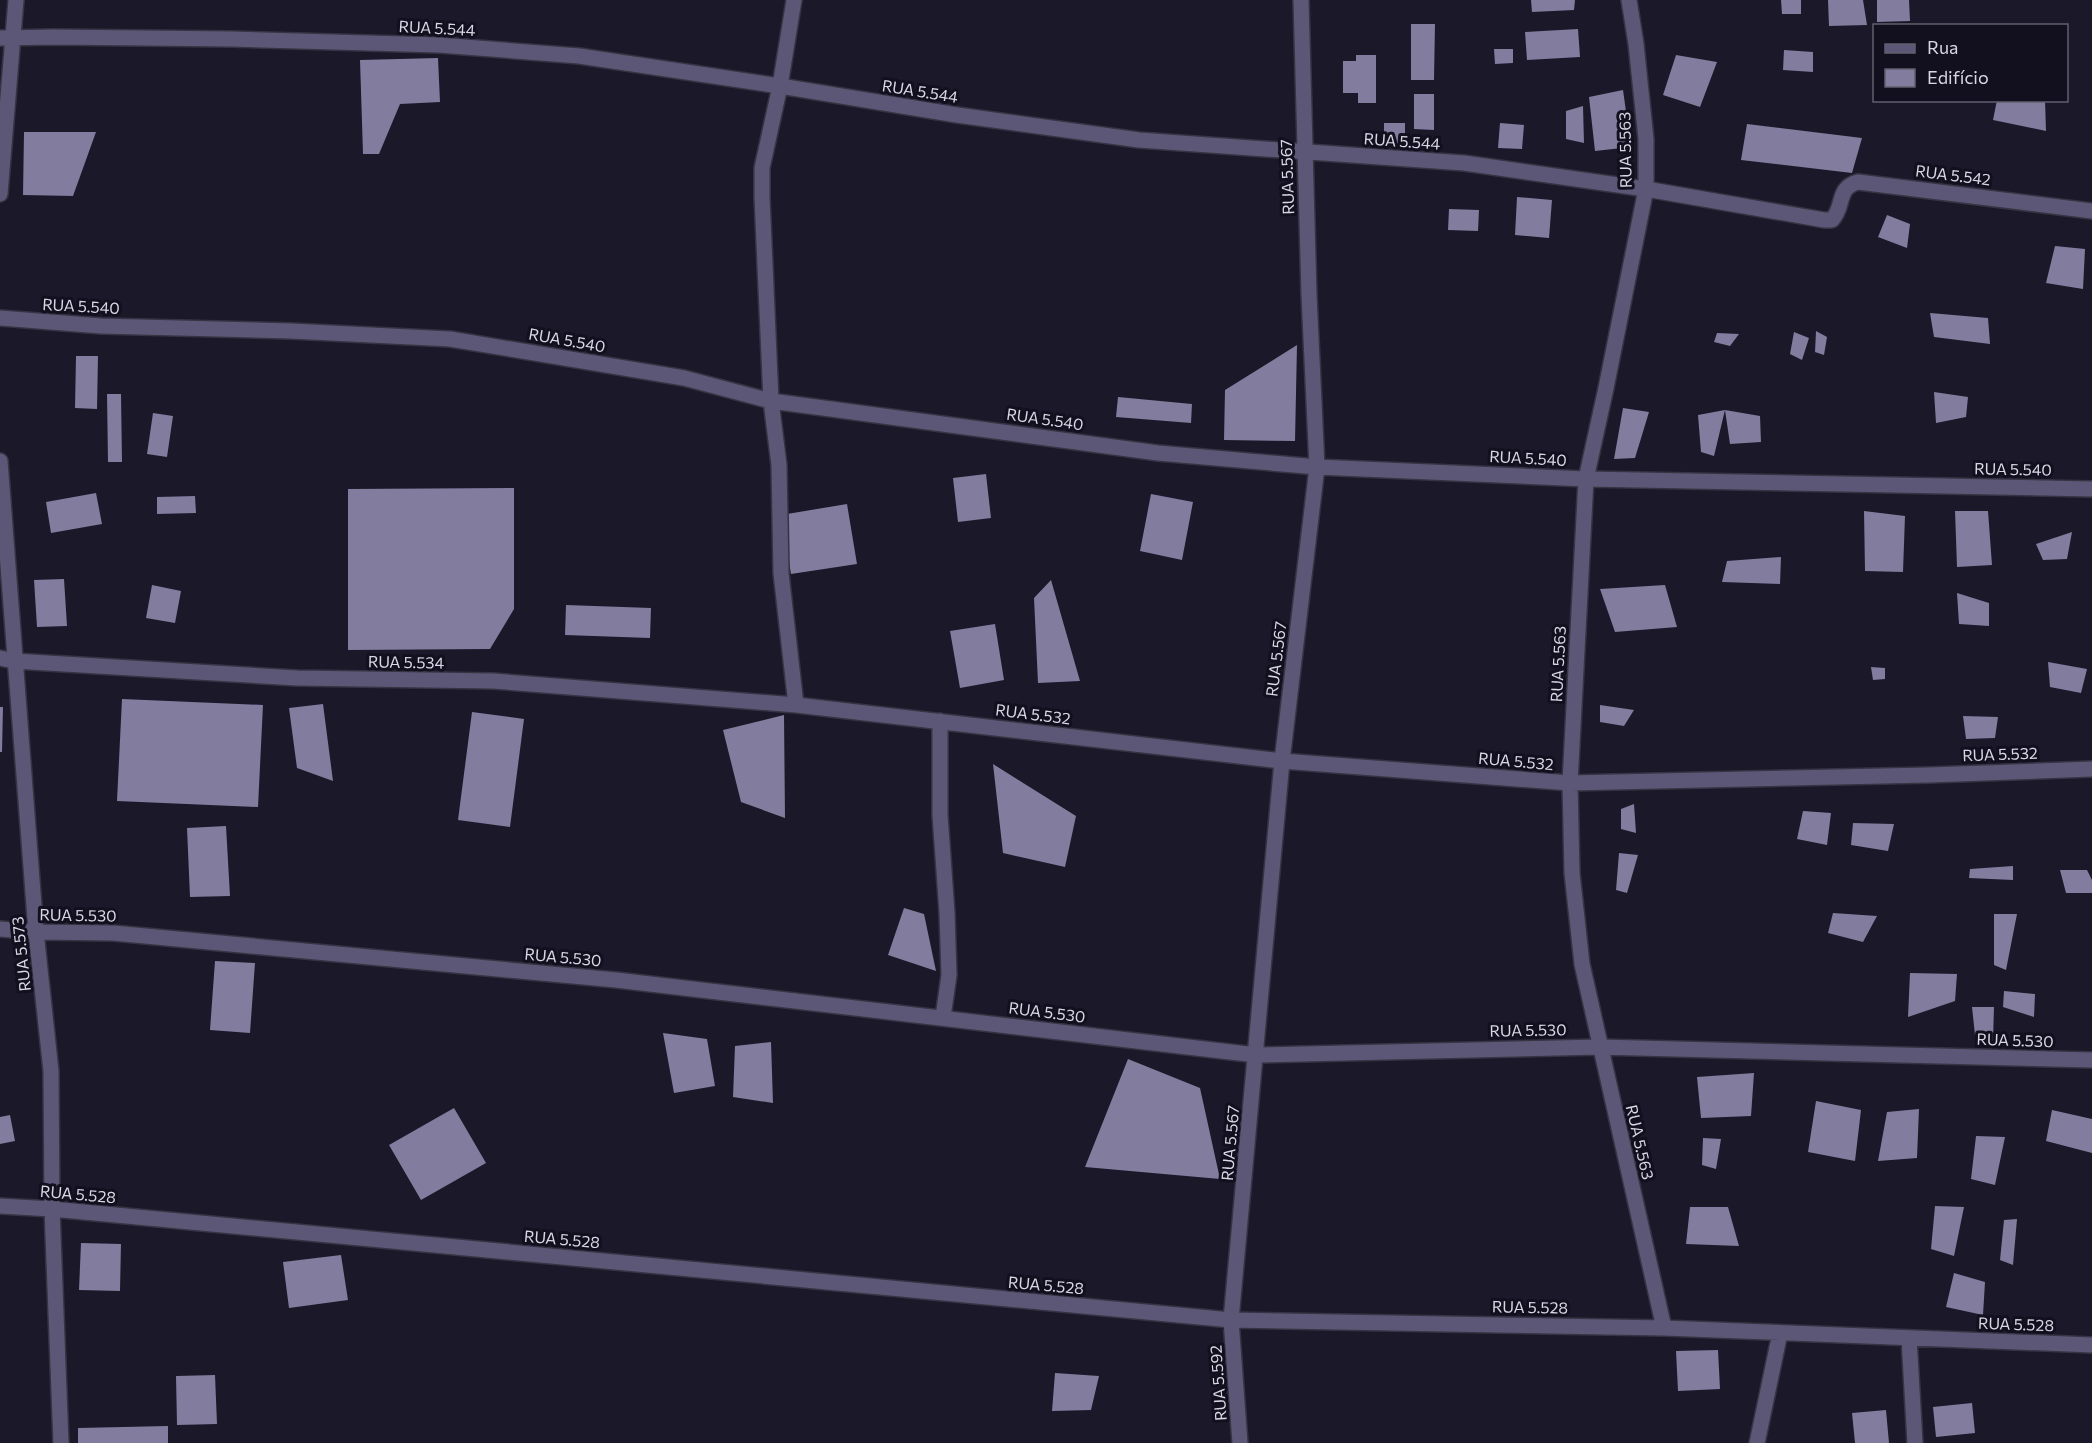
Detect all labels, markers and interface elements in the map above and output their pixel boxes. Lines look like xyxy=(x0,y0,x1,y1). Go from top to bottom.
street label: RUA 5.544 xyxy=(398,16,476,39)
legend xyxy=(1873,24,2068,102)
text: Rua xyxy=(1927,36,1958,58)
text: Edifício xyxy=(1927,66,1989,88)
street label: RUA 5.544 xyxy=(881,75,960,106)
street label: RUA 5.563 xyxy=(1614,112,1635,188)
street label: RUA 5.544 xyxy=(1363,128,1441,153)
street label: RUA 5.567 xyxy=(1276,139,1297,215)
street label: RUA 5.542 xyxy=(1914,160,1992,189)
street label: RUA 5.540 xyxy=(42,294,120,317)
street label: RUA 5.540 xyxy=(527,323,607,356)
street label: RUA 5.540 xyxy=(1005,404,1085,433)
street label: RUA 5.540 xyxy=(1489,446,1567,469)
street label: RUA 5.540 xyxy=(1974,458,2052,479)
street label: RUA 5.567 xyxy=(1261,620,1290,698)
street label: RUA 5.563 xyxy=(1546,625,1569,703)
street label: RUA 5.534 xyxy=(368,651,445,672)
street label: RUA 5.532 xyxy=(994,699,1072,728)
street label: RUA 5.532 xyxy=(1962,743,2038,764)
street label: RUA 5.532 xyxy=(1478,748,1555,773)
street label: RUA 5.530 xyxy=(39,904,117,925)
street label: RUA 5.573 xyxy=(7,916,34,992)
street label: RUA 5.530 xyxy=(524,944,602,969)
street label: RUA 5.530 xyxy=(1008,997,1087,1026)
street label: RUA 5.530 xyxy=(1489,1019,1567,1040)
street label: RUA 5.530 xyxy=(1976,1029,2054,1050)
street label: RUA 5.563 xyxy=(1623,1103,1658,1181)
street label: RUA 5.567 xyxy=(1217,1104,1242,1181)
street label: RUA 5.528 xyxy=(39,1181,117,1206)
street label: RUA 5.528 xyxy=(523,1226,601,1251)
street label: RUA 5.528 xyxy=(1007,1272,1085,1297)
street label: RUA 5.528 xyxy=(1492,1296,1568,1317)
street label: RUA 5.528 xyxy=(1978,1313,2054,1334)
street label: RUA 5.592 xyxy=(1205,1344,1230,1422)

